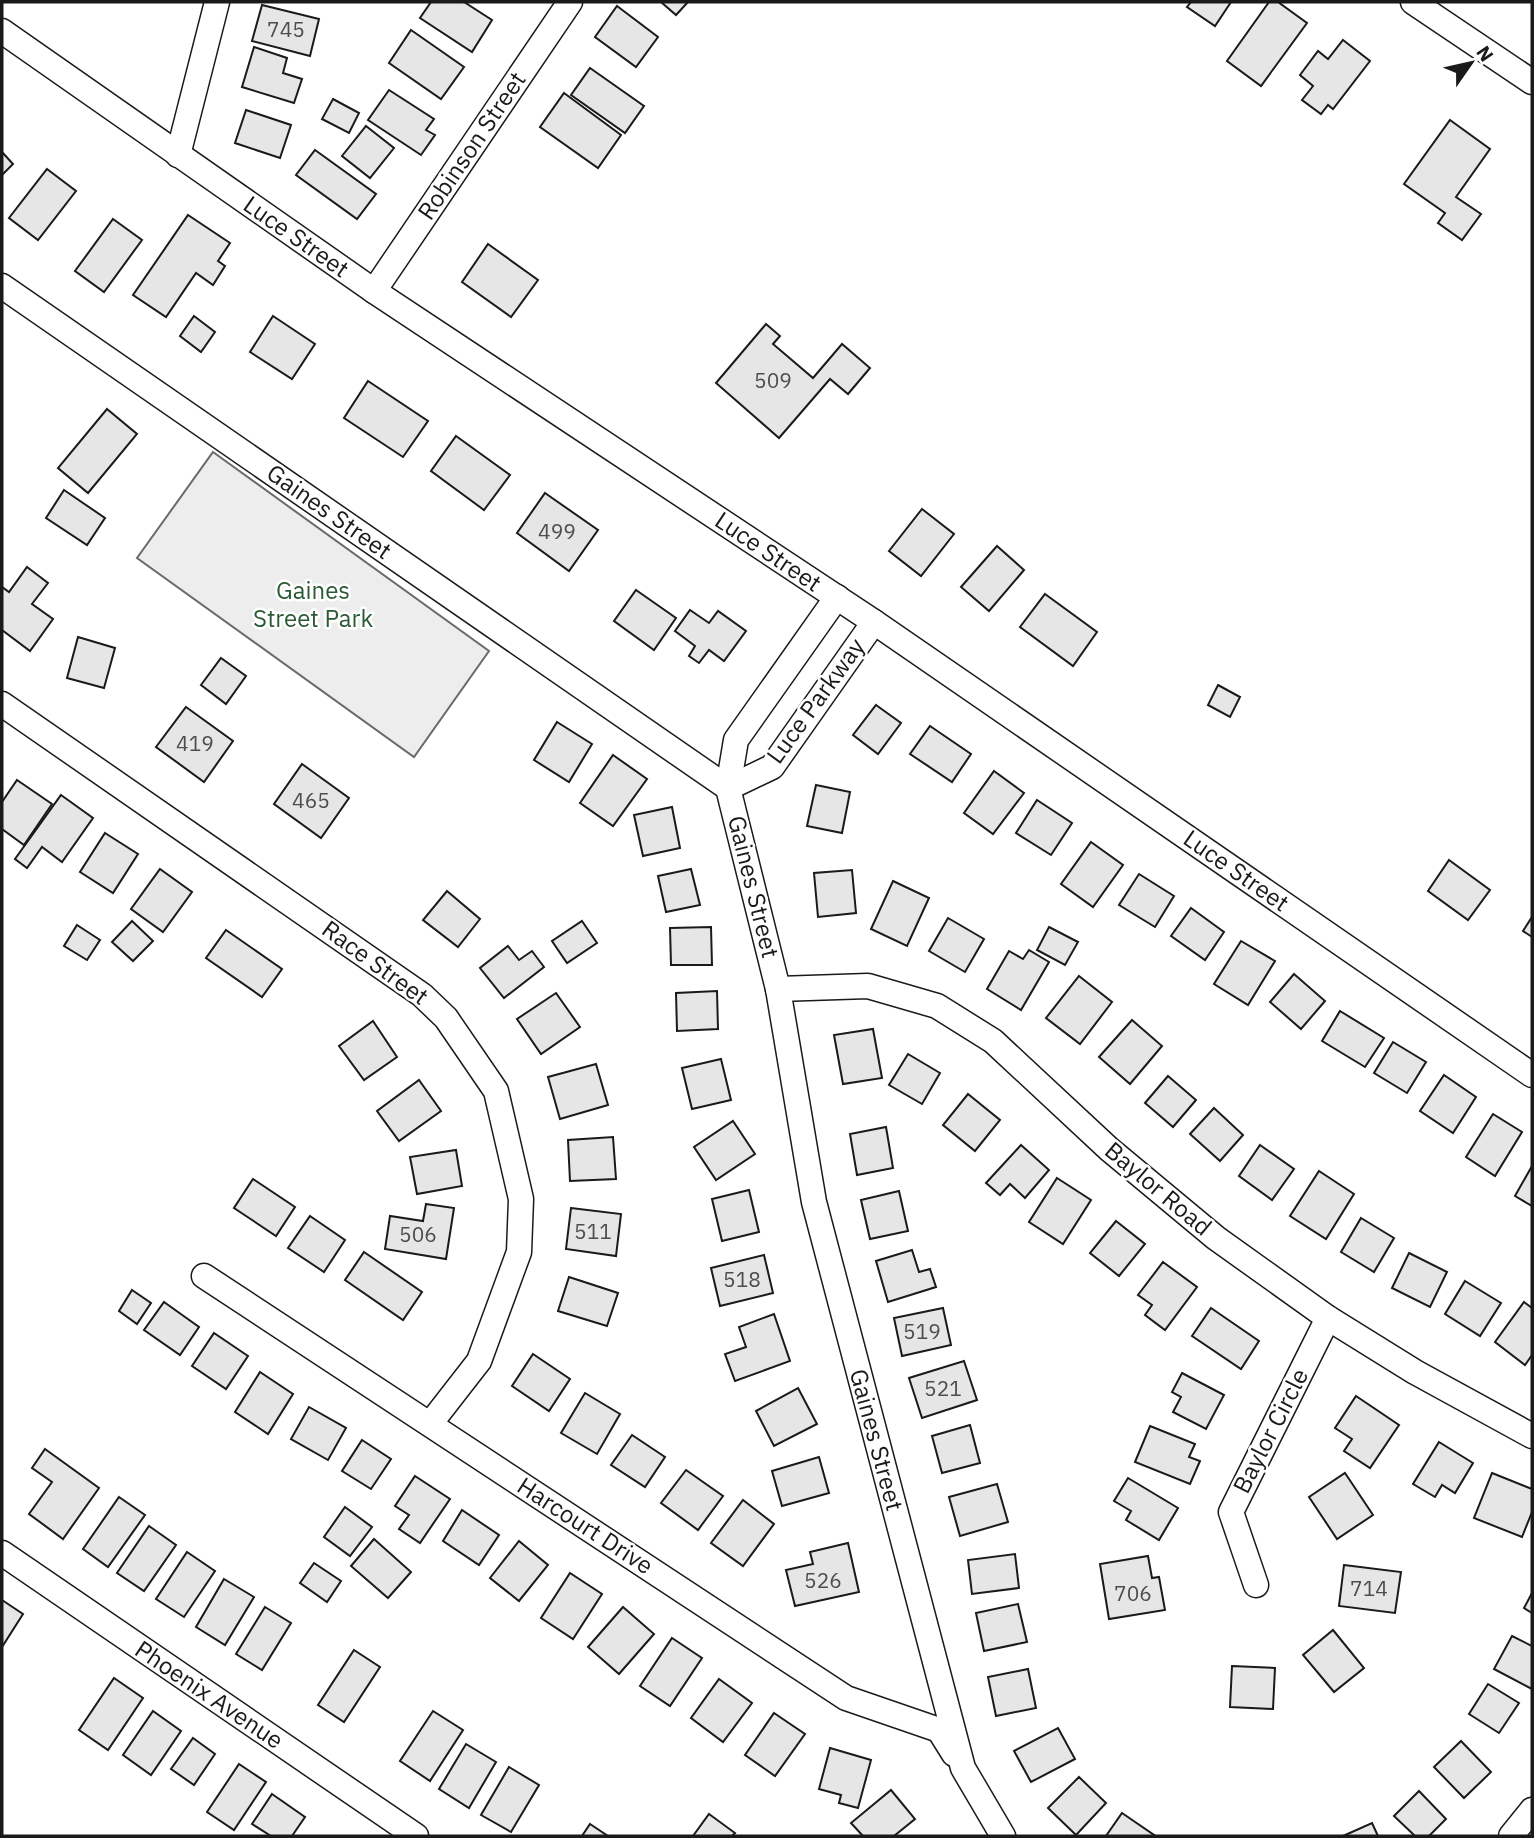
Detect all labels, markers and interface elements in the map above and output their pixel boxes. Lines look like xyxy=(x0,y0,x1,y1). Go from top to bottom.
house number: 745 xyxy=(267,15,305,43)
north arrow xyxy=(1436,28,1506,98)
text: N xyxy=(1471,41,1499,66)
street label: Robinson Street xyxy=(410,65,533,226)
street label: Luce Street xyxy=(237,188,356,284)
house number: 509 xyxy=(754,366,792,394)
street label: Gaines Street xyxy=(261,456,398,566)
street label: Luce Street xyxy=(709,504,828,599)
house number: 499 xyxy=(538,517,576,545)
park label: Gaines Street Park xyxy=(253,574,373,634)
street label: Luce Parkway xyxy=(759,631,872,770)
house number: 419 xyxy=(176,729,214,757)
house number: 465 xyxy=(292,786,330,814)
street label: Gaines Street xyxy=(721,812,787,961)
street label: Luce Street xyxy=(1177,822,1296,918)
street label: Race Street xyxy=(316,913,435,1012)
street label: Baylor Road xyxy=(1099,1134,1219,1242)
house number: 511 xyxy=(574,1217,612,1245)
house number: 506 xyxy=(399,1220,437,1248)
house number: 518 xyxy=(723,1265,761,1293)
house number: 519 xyxy=(903,1317,941,1345)
street label: Baylor Circle xyxy=(1225,1363,1315,1498)
street label: Gaines Street xyxy=(843,1365,911,1514)
house number: 521 xyxy=(924,1374,962,1402)
street label: Harcourt Drive xyxy=(511,1469,660,1581)
house number: 526 xyxy=(804,1566,842,1594)
house number: 714 xyxy=(1350,1574,1388,1602)
house number: 706 xyxy=(1114,1579,1152,1607)
street label: Phoenix Avenue xyxy=(129,1633,290,1756)

